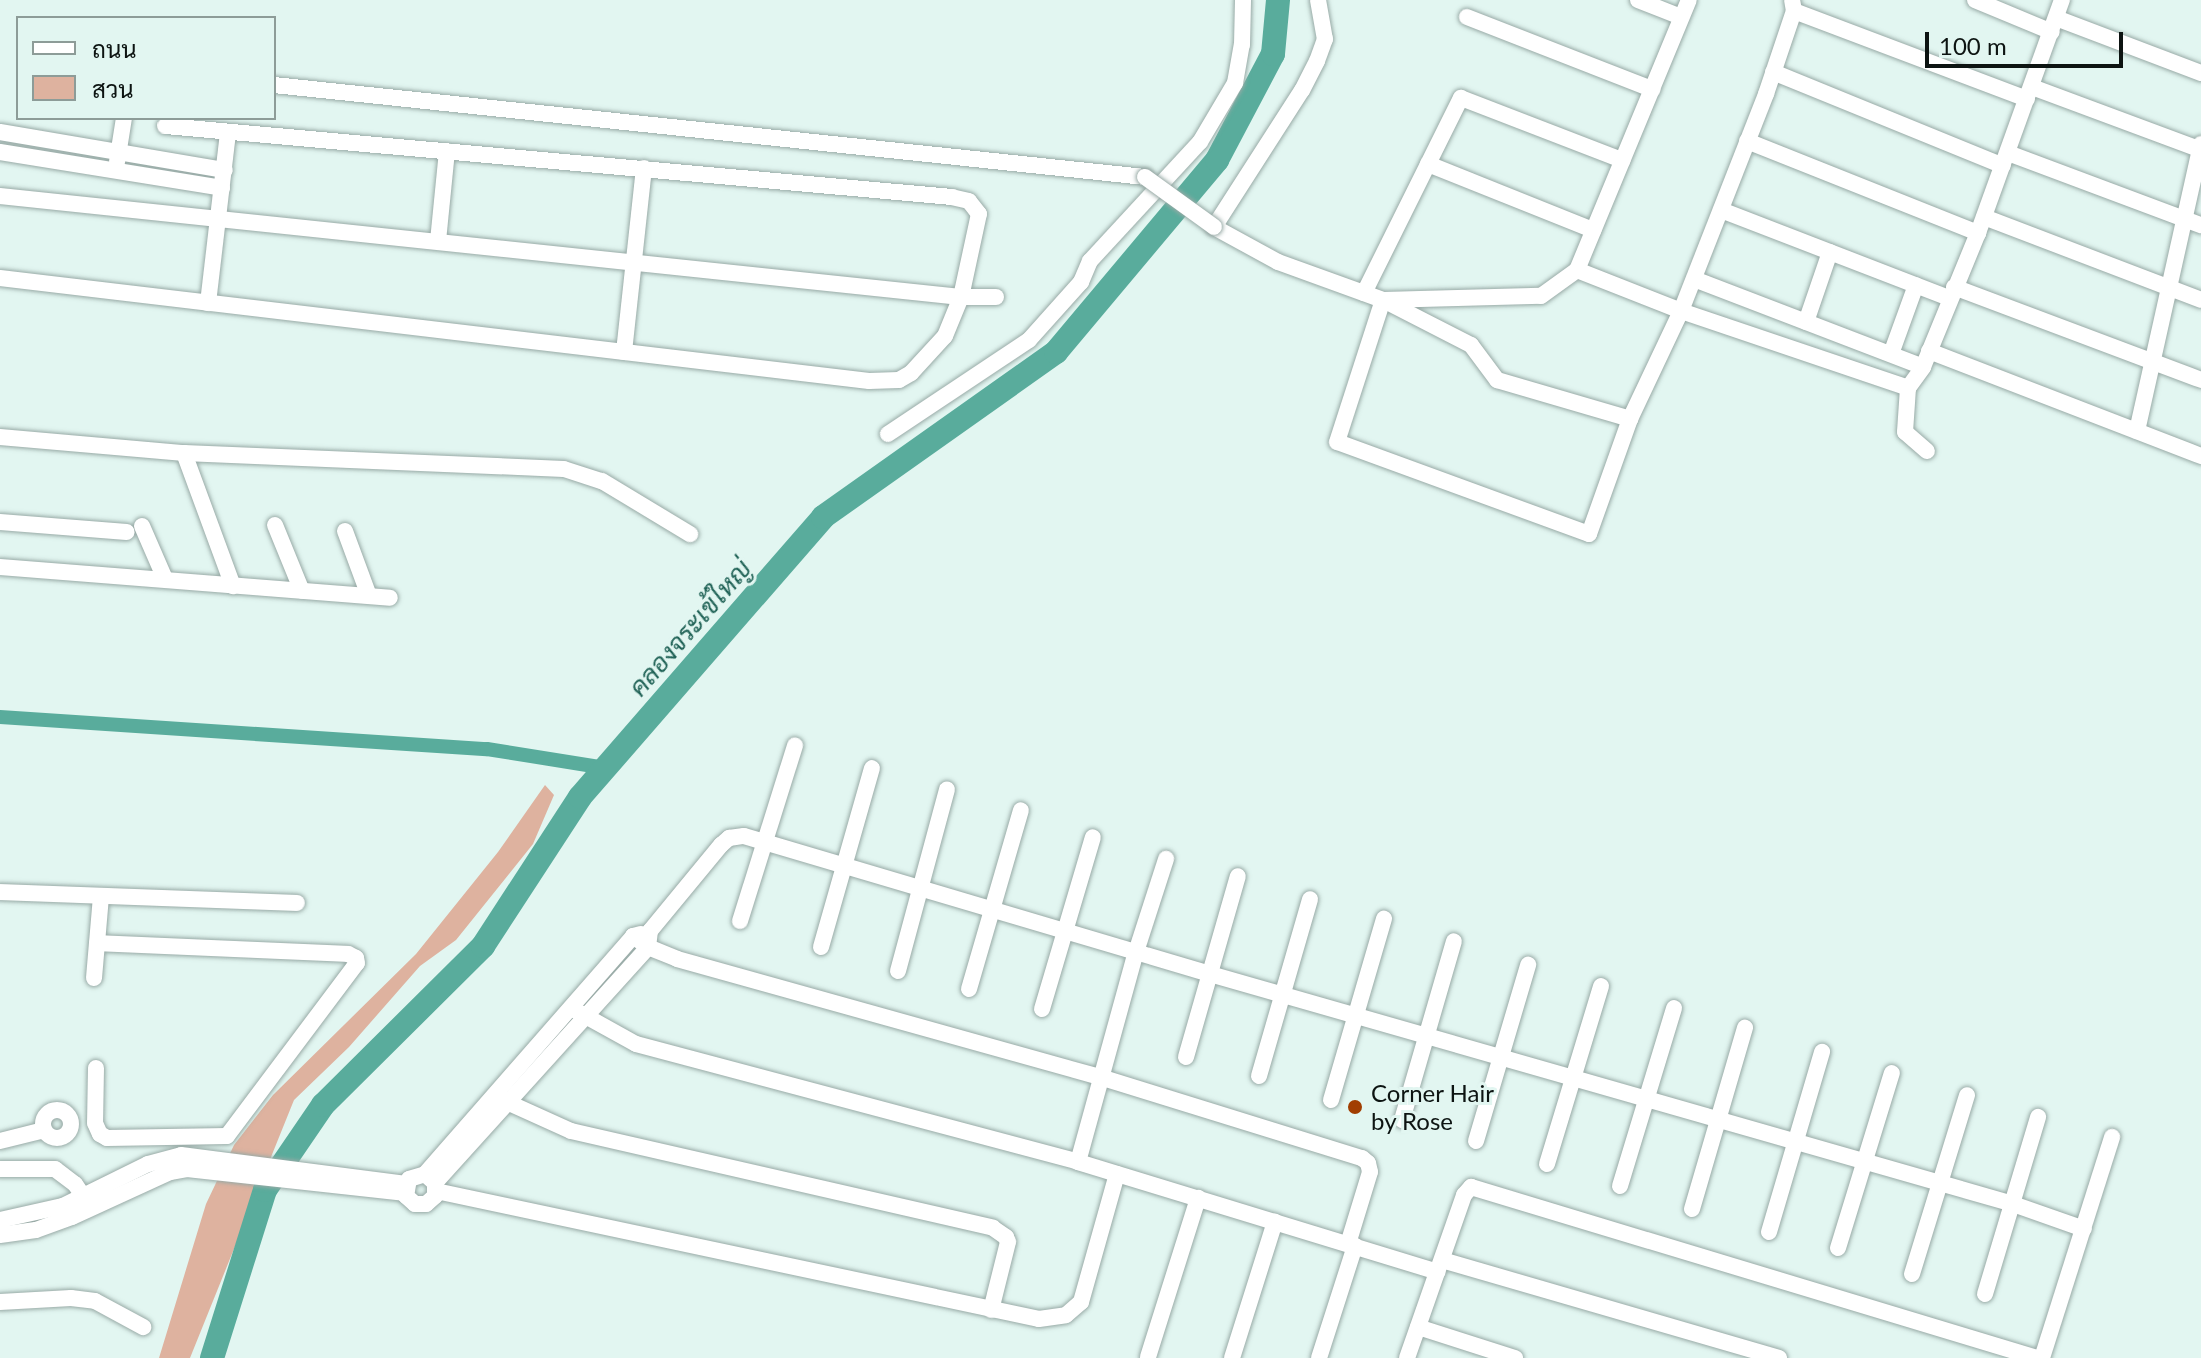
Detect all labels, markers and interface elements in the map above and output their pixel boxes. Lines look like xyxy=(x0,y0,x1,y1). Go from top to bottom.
legend xyxy=(16,16,276,120)
scale bar xyxy=(1929,16,2127,66)
text: 100 m xyxy=(1939,31,2007,60)
text: ถนน xyxy=(92,34,137,63)
text: สวน xyxy=(92,74,134,103)
water label: คลองจระเข้ใหญ่ xyxy=(622,553,758,703)
place label: Corner Hair by Rose xyxy=(1371,1079,1494,1135)
marker: Corner Hair by Rose xyxy=(1346,1098,1364,1116)

